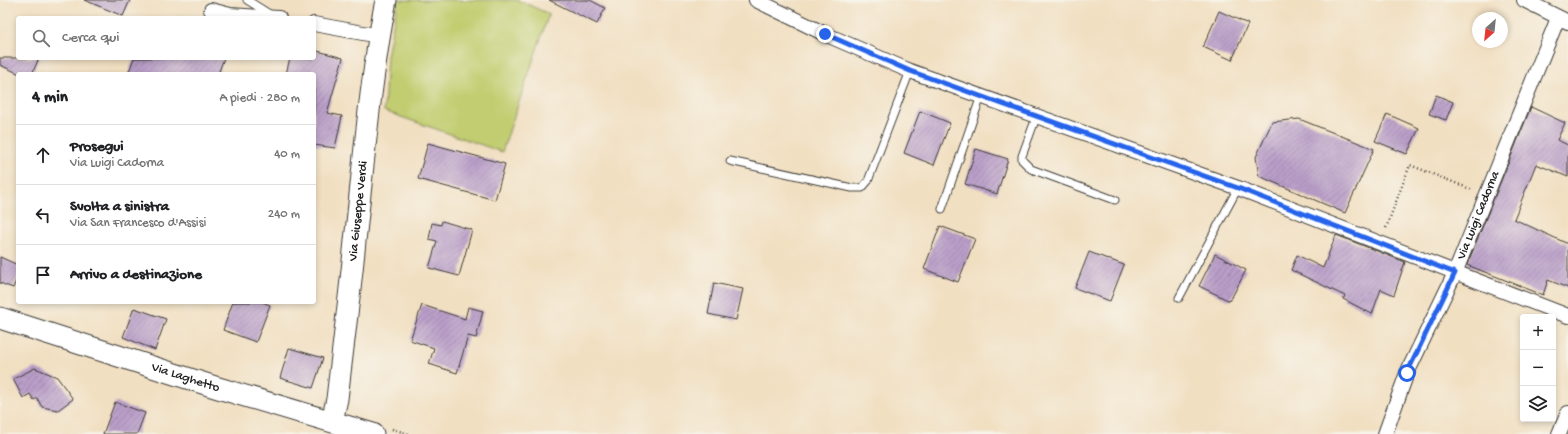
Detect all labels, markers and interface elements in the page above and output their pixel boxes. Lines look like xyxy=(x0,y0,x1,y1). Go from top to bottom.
north arrow xyxy=(1472,12,1508,48)
search box xyxy=(16,16,316,60)
route end xyxy=(816,25,834,43)
icon: search xyxy=(30,27,52,49)
text: Cerca qui xyxy=(62,29,119,47)
text: 4 min xyxy=(32,88,68,108)
text: A piedi · 280 m xyxy=(219,91,300,106)
text: Prosegui xyxy=(70,138,123,156)
icon: ahead xyxy=(32,144,54,166)
text: 40 m xyxy=(274,147,300,162)
text: Via Luigi Cadorna xyxy=(70,156,164,171)
street label: Via Giuseppe Verdi xyxy=(345,160,371,263)
street label: Via Luigi Cadorna xyxy=(1453,168,1503,263)
text: Svolta a sinistra xyxy=(70,198,169,216)
icon: left xyxy=(32,204,54,226)
text: 240 m xyxy=(268,207,300,222)
text: Via San Francesco d'Assisi xyxy=(70,216,206,231)
icon: arrive xyxy=(32,264,54,286)
text: Arrivo a destinazione xyxy=(70,266,202,284)
map controls xyxy=(1520,314,1556,422)
button: + xyxy=(1520,314,1556,350)
button: − xyxy=(1520,350,1556,386)
street label: Via Laghetto xyxy=(149,359,222,396)
route start xyxy=(1398,364,1416,382)
button: layers xyxy=(1520,386,1556,422)

